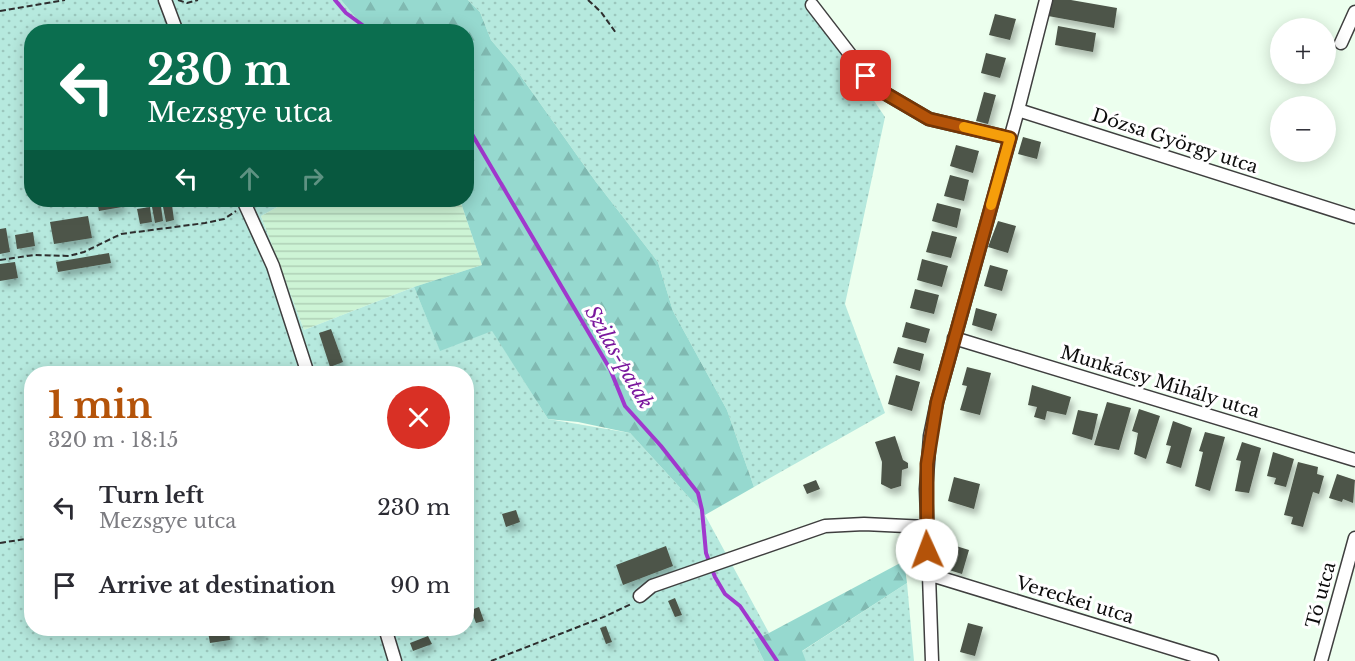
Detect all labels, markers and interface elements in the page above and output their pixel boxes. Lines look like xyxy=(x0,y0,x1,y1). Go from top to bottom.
map controls xyxy=(1270,18,1336,162)
button: + xyxy=(1270,18,1336,84)
text: 230 m xyxy=(147,44,290,96)
icon: left xyxy=(48,48,126,126)
pin xyxy=(840,50,891,101)
icon: arrive xyxy=(849,59,882,92)
text: Mezsgye utca xyxy=(147,96,332,129)
button: − xyxy=(1270,96,1336,162)
street label: Dózsa György utca xyxy=(1089,104,1261,178)
icon: left xyxy=(170,162,203,195)
icon: ahead xyxy=(233,162,266,195)
icon: right xyxy=(296,162,329,195)
water label: Szilas-patak xyxy=(580,301,658,413)
street label: Munkácsy Mihály utca xyxy=(1058,341,1262,423)
text: 1 min xyxy=(48,383,152,428)
button: close xyxy=(387,386,450,449)
text: 320 m · 18:15 xyxy=(48,428,178,452)
text: Turn left xyxy=(99,482,204,509)
icon: left xyxy=(48,491,81,524)
text: 230 m xyxy=(377,494,450,521)
text: Mezsgye utca xyxy=(99,509,236,533)
position arrow xyxy=(895,518,959,582)
street label: Tó utca xyxy=(1302,559,1340,631)
icon: arrive xyxy=(48,569,81,602)
street label: Vereckei utca xyxy=(1013,571,1136,628)
text: Arrive at destination xyxy=(99,572,336,599)
text: 90 m xyxy=(390,572,450,599)

